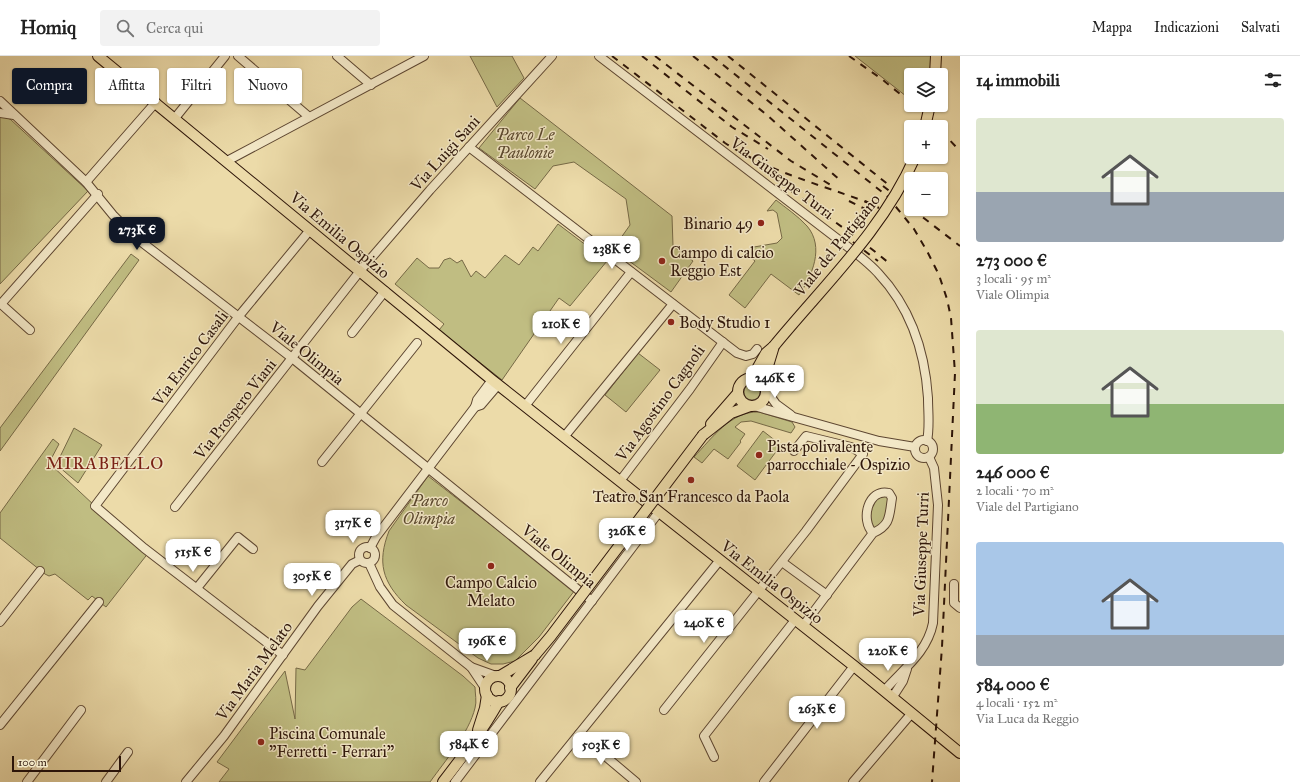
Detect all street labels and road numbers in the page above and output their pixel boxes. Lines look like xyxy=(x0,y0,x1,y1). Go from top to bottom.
street label: Via Luigi Sani xyxy=(406,111,485,196)
street label: Via Giuseppe Turri xyxy=(726,132,838,223)
street label: Via Emilia Ospizio xyxy=(286,187,394,282)
street label: Viale del Partigiano xyxy=(789,190,885,301)
street label: Via Enrico Casali xyxy=(148,306,232,410)
street label: Viale Olimpia xyxy=(265,317,348,389)
street label: Via Agostino Cagnoli xyxy=(611,341,710,466)
street label: Via Prospero Viani xyxy=(189,355,280,464)
street label: Via Giuseppe Turri xyxy=(909,491,933,618)
street label: Viale Olimpia xyxy=(517,520,600,592)
street label: Via Emilia Ospizio xyxy=(716,536,827,628)
street label: Via Maria Melato xyxy=(211,618,296,725)

